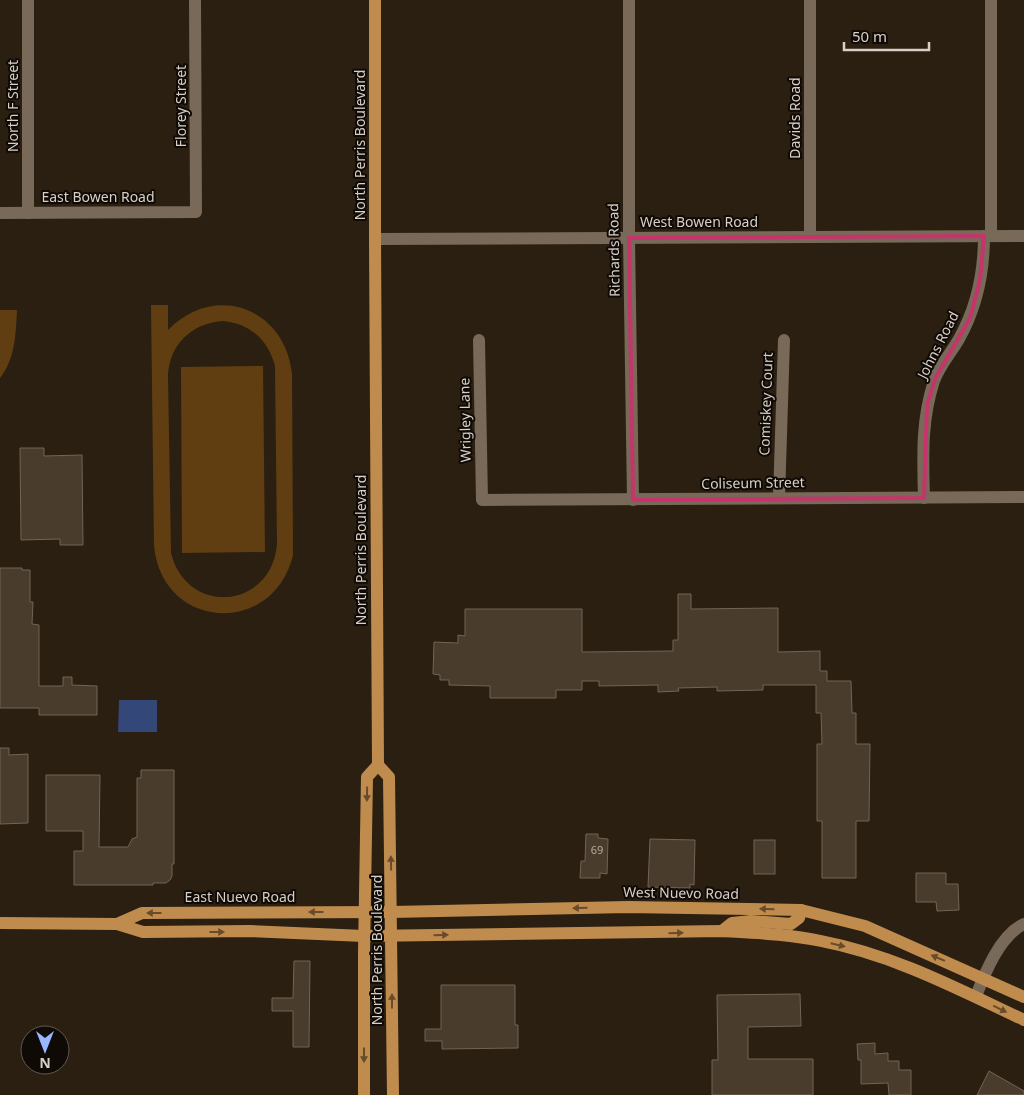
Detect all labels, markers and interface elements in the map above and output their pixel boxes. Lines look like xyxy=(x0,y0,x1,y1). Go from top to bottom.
scale bar xyxy=(844,20,929,52)
text: 50 m xyxy=(852,26,887,46)
street label: North F Street xyxy=(3,60,22,152)
street label: Florey Street xyxy=(171,65,190,147)
street label: North Perris Boulevard xyxy=(350,70,369,220)
street label: Davids Road xyxy=(785,77,804,159)
street label: East Bowen Road xyxy=(41,187,155,206)
street label: Richards Road xyxy=(603,203,624,297)
street label: West Bowen Road xyxy=(640,212,758,231)
street label: Johns Road xyxy=(911,308,963,384)
street label: Comiskey Court xyxy=(754,352,777,456)
street label: Wrigley Lane xyxy=(454,377,475,462)
street label: Coliseum Street xyxy=(701,472,805,493)
street label: North Perris Boulevard xyxy=(351,475,370,625)
one-way arrow xyxy=(363,786,371,802)
house number: 69 xyxy=(591,842,603,857)
one-way arrow xyxy=(387,855,395,871)
street label: North Perris Boulevard xyxy=(367,875,386,1025)
street label: West Nuevo Road xyxy=(623,882,739,903)
street label: East Nuevo Road xyxy=(185,887,295,906)
one-way arrow xyxy=(571,904,587,912)
one-way arrow xyxy=(759,905,775,913)
one-way arrow xyxy=(308,908,324,916)
one-way arrow xyxy=(146,909,162,917)
one-way arrow xyxy=(210,927,226,935)
one-way arrow xyxy=(669,928,685,936)
one-way arrow xyxy=(433,931,449,939)
one-way arrow xyxy=(830,941,846,949)
one-way arrow xyxy=(931,954,945,962)
one-way arrow xyxy=(388,993,396,1009)
one-way arrow xyxy=(993,1005,1007,1013)
north arrow xyxy=(20,1025,70,1075)
one-way arrow xyxy=(360,1047,368,1063)
text: N xyxy=(39,1054,51,1073)

